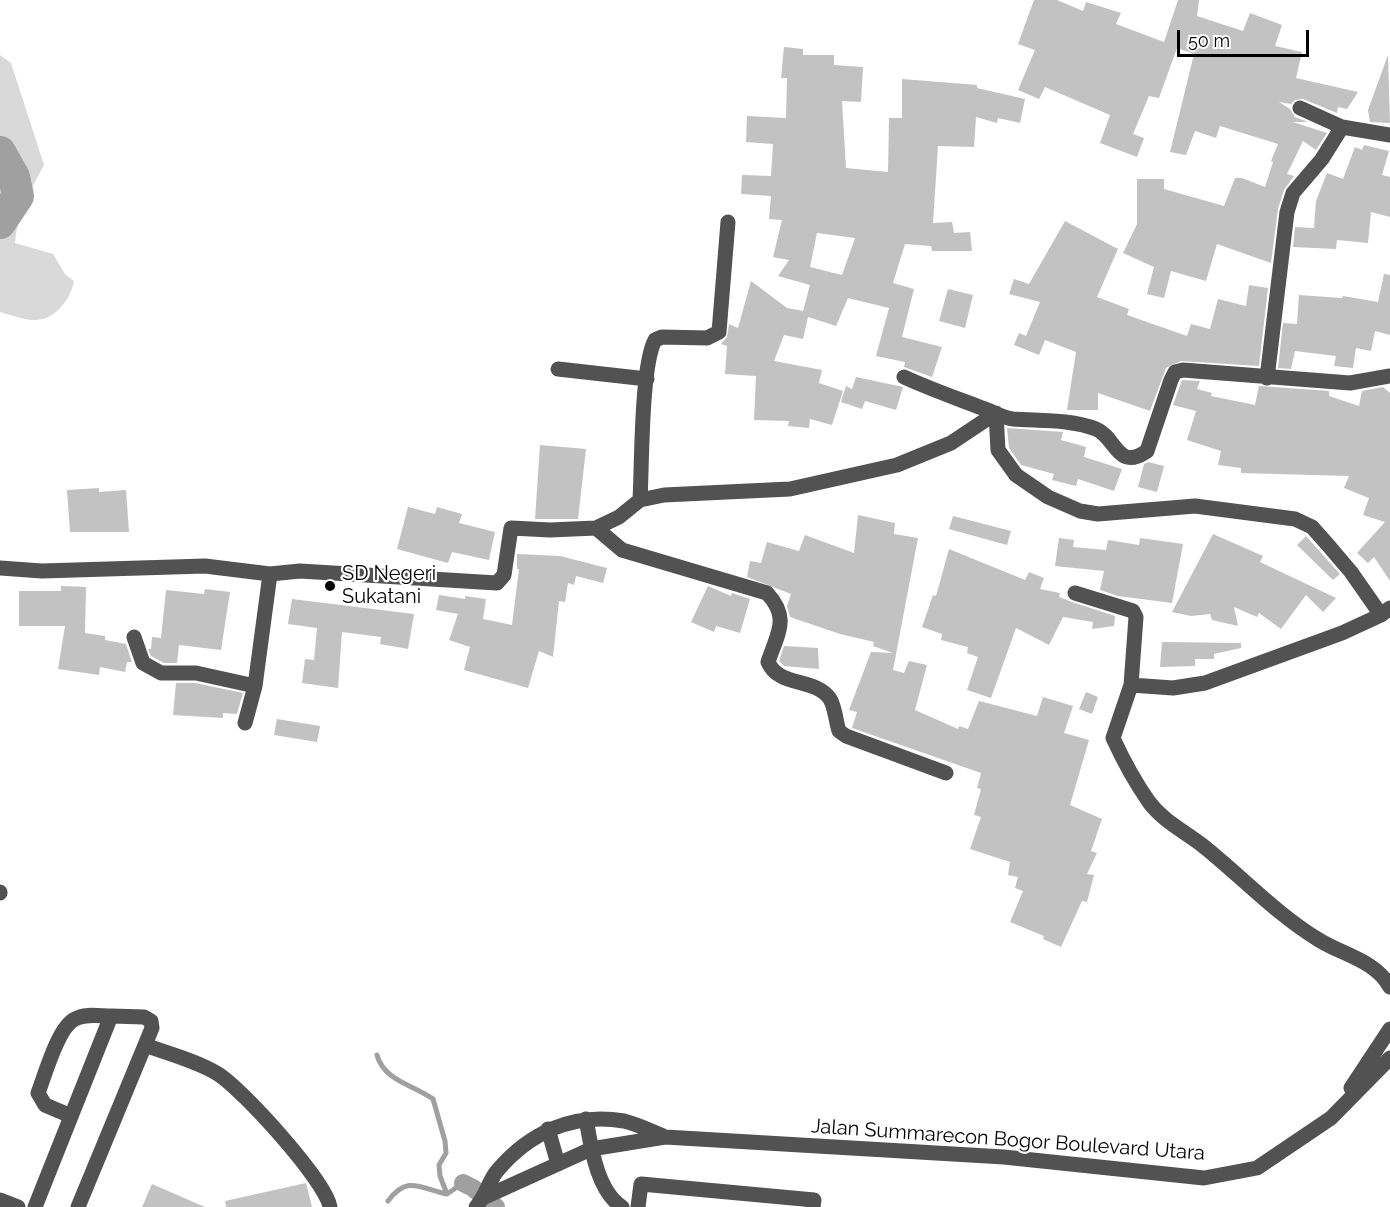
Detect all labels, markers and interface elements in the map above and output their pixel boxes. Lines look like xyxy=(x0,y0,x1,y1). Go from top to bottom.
scale bar xyxy=(1180,18,1312,56)
text: 50 m xyxy=(1188,30,1230,51)
place label: SD Negeri Sukatani xyxy=(342,562,436,609)
marker: SD Negeri Sukatani xyxy=(323,579,337,593)
street label: Jalan Summarecon Bogor Boulevard Utara xyxy=(810,1114,1206,1166)

